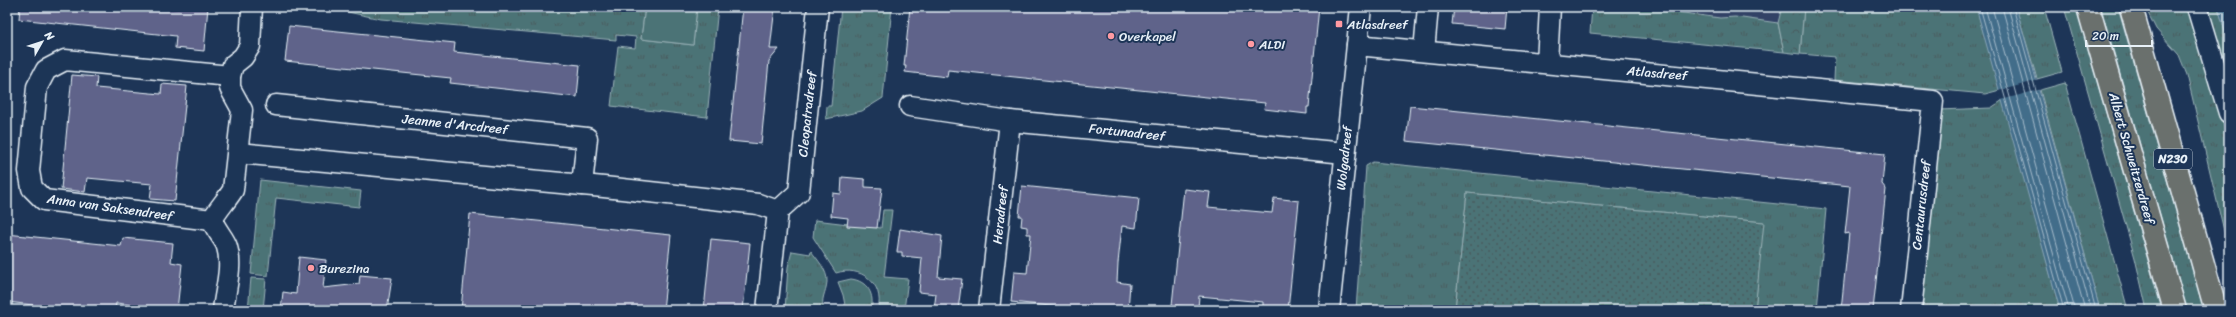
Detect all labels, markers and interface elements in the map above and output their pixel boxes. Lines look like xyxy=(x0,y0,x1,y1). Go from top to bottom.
place label: Atlasdreef xyxy=(1346,13,1409,36)
marker: Atlasdreef xyxy=(1334,19,1344,29)
north arrow xyxy=(22,22,62,62)
scale bar xyxy=(2086,22,2152,48)
place label: Overkapel xyxy=(1119,25,1176,48)
text: 20 m xyxy=(2092,25,2119,47)
text: N xyxy=(39,26,59,45)
marker: Overkapel xyxy=(1106,31,1116,41)
place label: ALDI xyxy=(1258,33,1285,56)
marker: ALDI xyxy=(1246,39,1256,49)
street label: Atlasdreef xyxy=(1625,59,1690,87)
street label: Cleopatradreef xyxy=(791,68,823,158)
street label: Albert Schweitzerdreef xyxy=(2102,89,2162,229)
street label: Jeanne d'Arcdreef xyxy=(400,107,510,141)
street label: Fortunadreef xyxy=(1088,117,1168,148)
street label: Wolgadreef xyxy=(1329,124,1359,191)
road number: N230 xyxy=(2154,149,2192,169)
street label: Centaurusdreef xyxy=(1905,157,1937,251)
street label: Heradreef xyxy=(985,182,1015,245)
street label: Anna van Saksendreef xyxy=(45,187,177,228)
place label: Burezina xyxy=(319,257,370,280)
marker: Burezina xyxy=(306,263,316,273)

